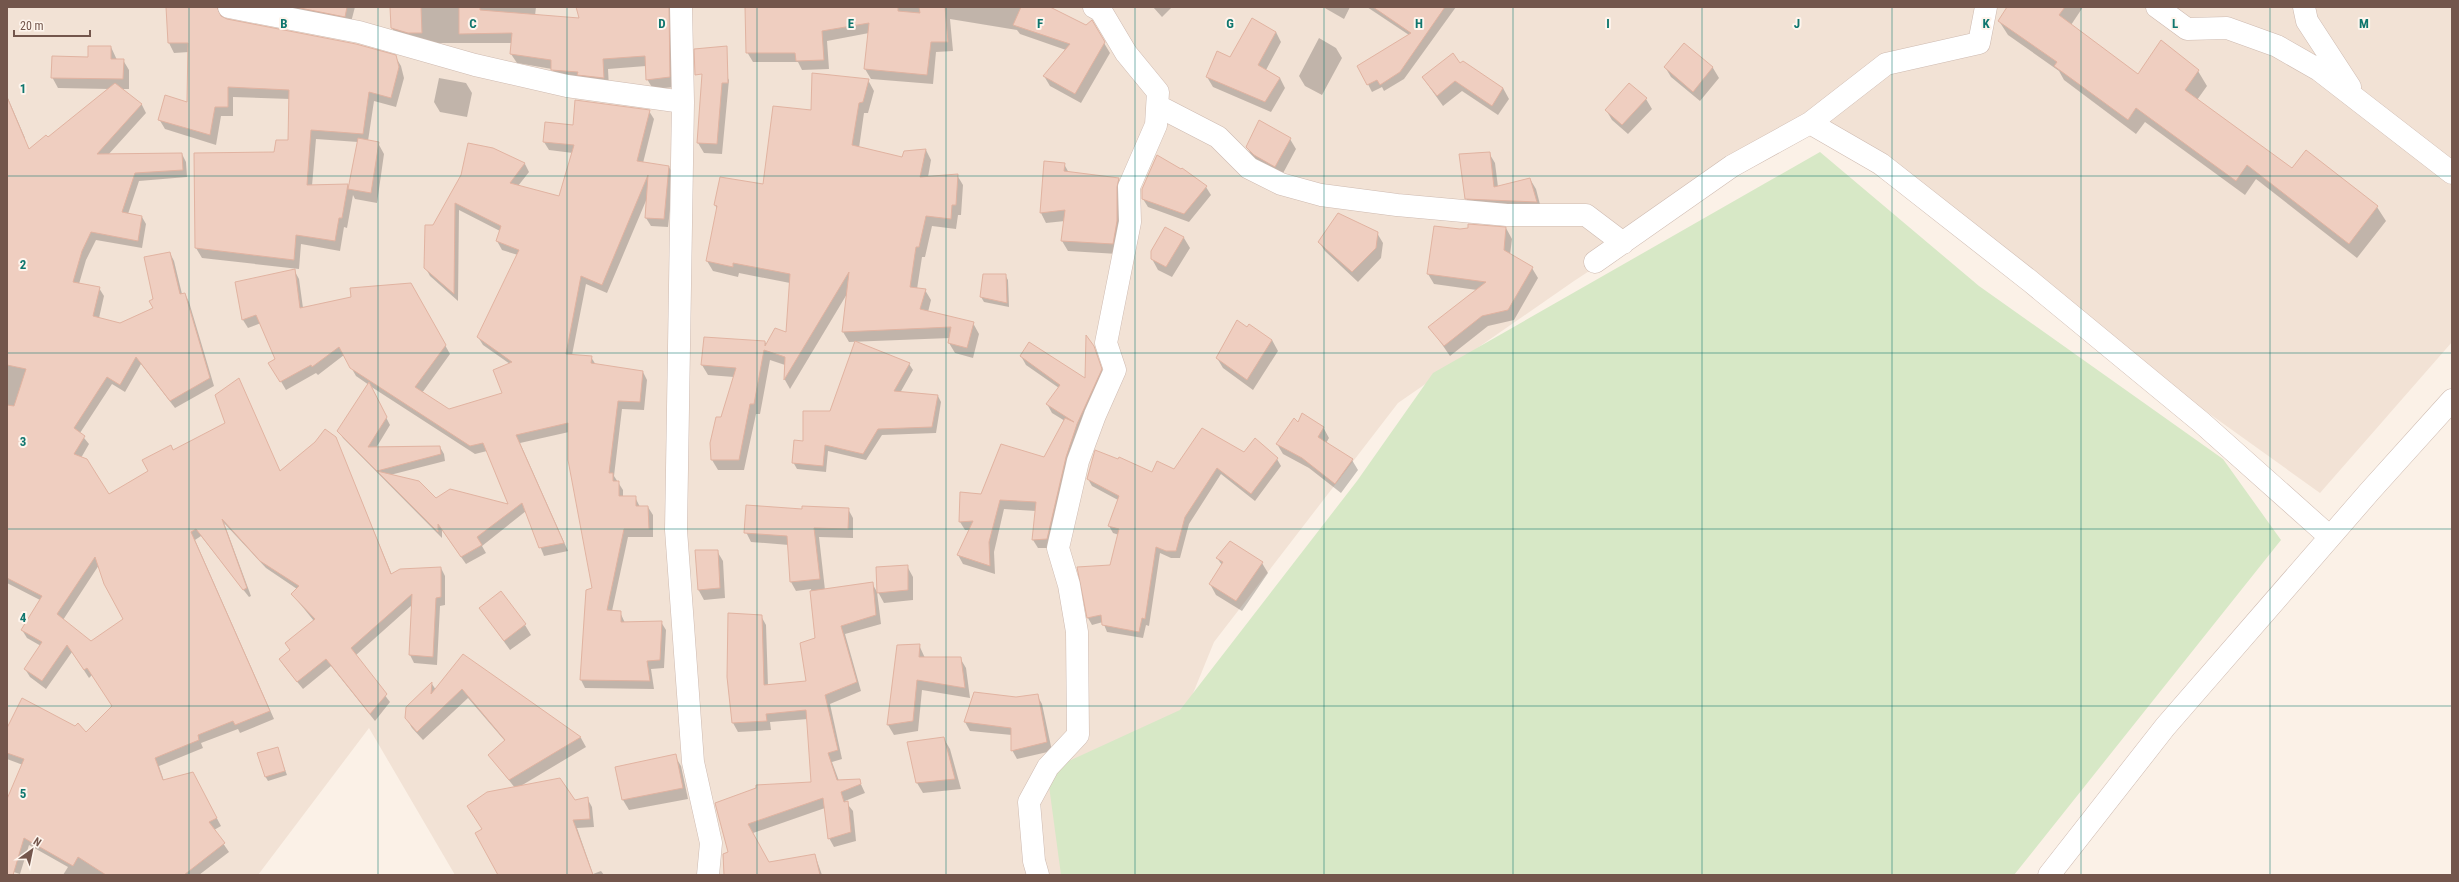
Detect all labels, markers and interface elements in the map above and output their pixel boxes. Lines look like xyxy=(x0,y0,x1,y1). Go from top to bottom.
scale bar xyxy=(14,12,90,38)
text: B xyxy=(280,16,288,31)
text: C xyxy=(469,16,477,31)
text: D xyxy=(658,16,666,31)
text: E xyxy=(848,16,855,31)
text: F xyxy=(1037,16,1043,31)
text: G xyxy=(1226,16,1234,31)
text: H xyxy=(1415,16,1423,31)
text: I xyxy=(1606,16,1610,31)
text: J xyxy=(1794,16,1800,31)
text: K xyxy=(1982,16,1990,31)
text: L xyxy=(2172,16,2178,31)
text: M xyxy=(2359,16,2369,31)
text: 20 m xyxy=(20,19,44,33)
text: 1 xyxy=(20,81,26,96)
text: 2 xyxy=(20,257,27,272)
text: 3 xyxy=(20,434,26,449)
text: 4 xyxy=(20,610,27,625)
text: 5 xyxy=(20,786,27,801)
north arrow xyxy=(12,830,52,870)
text: N xyxy=(31,835,44,849)

